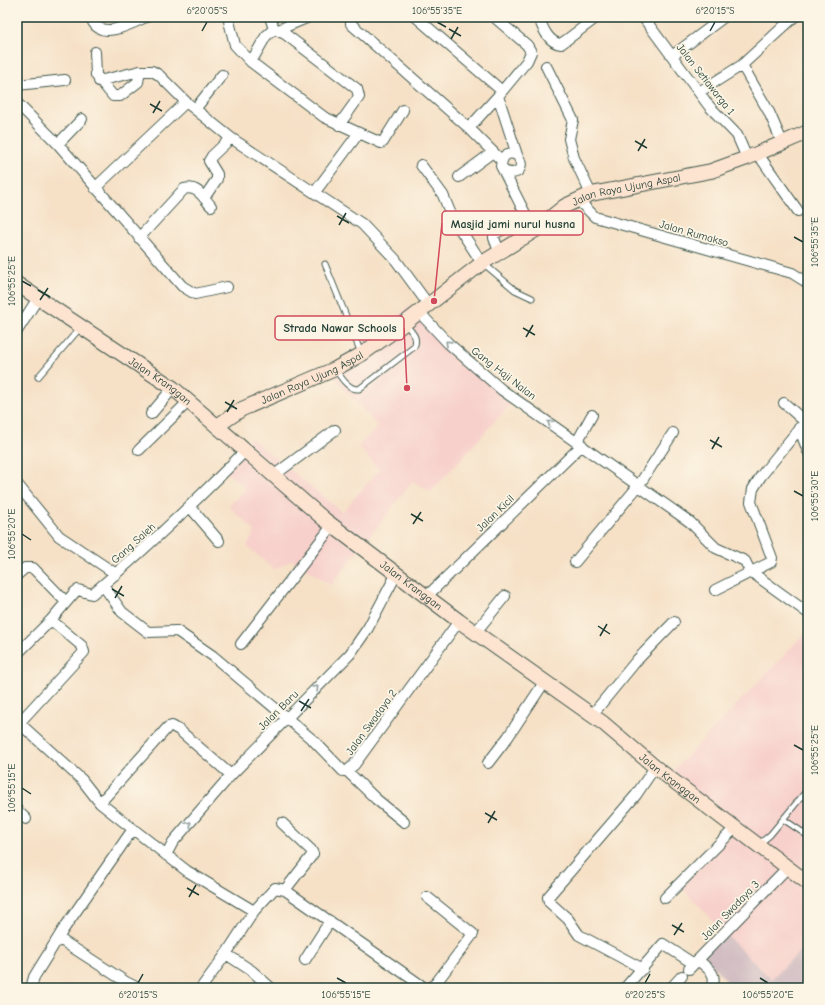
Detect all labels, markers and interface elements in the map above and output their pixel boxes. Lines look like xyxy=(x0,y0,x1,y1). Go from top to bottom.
text: 6°20'05"S xyxy=(187,5,228,17)
text: 106°55'35"E xyxy=(412,5,462,17)
text: 6°20'15"S xyxy=(696,5,735,17)
street label: Jalan Setiawarga 1 xyxy=(674,41,738,118)
street label: Jalan Raya Ujung Aspal xyxy=(570,171,682,209)
callout: Masjid jami nurul husna xyxy=(442,211,583,235)
text: Masjid jami nurul husna xyxy=(451,217,575,231)
street label: Jalan Rumakso xyxy=(658,217,730,250)
text: 106°55'35"E xyxy=(809,217,821,267)
text: 106°55'25"E xyxy=(6,256,18,306)
callout: Strada Nawar Schools xyxy=(275,316,404,340)
text: Strada Nawar Schools xyxy=(283,321,397,335)
one-way arrow xyxy=(445,340,453,347)
street label: Gang Haji Nalan xyxy=(469,344,539,403)
street label: Jalan Raya Ujung Aspal xyxy=(259,349,366,407)
street label: Jalan Kranggan xyxy=(126,354,194,408)
one-way arrow xyxy=(547,420,554,428)
text: 106°55'30"E xyxy=(809,471,821,521)
street label: Jalan Kicil xyxy=(474,492,517,535)
text: 106°55'20"E xyxy=(6,509,18,559)
street label: Gang Saleh xyxy=(109,520,158,567)
street label: Jalan Kranggan xyxy=(378,558,445,613)
one-way arrow xyxy=(311,685,319,693)
street label: Jalan Swadaya 2 xyxy=(343,687,400,758)
street label: Jalan Baru xyxy=(256,688,301,733)
text: 106°55'25"E xyxy=(809,725,821,775)
street label: Jalan Kranggan xyxy=(637,751,703,806)
text: 106°55'15"E xyxy=(6,764,18,812)
one-way arrow xyxy=(184,821,191,828)
street label: Jalan Swadaya 3 xyxy=(699,878,762,943)
text: 6°20'15"S xyxy=(119,989,158,1001)
text: 106°55'15"E xyxy=(322,989,370,1001)
text: 6°20'25"S xyxy=(625,989,666,1001)
text: 106°55'20"E xyxy=(743,989,793,1001)

